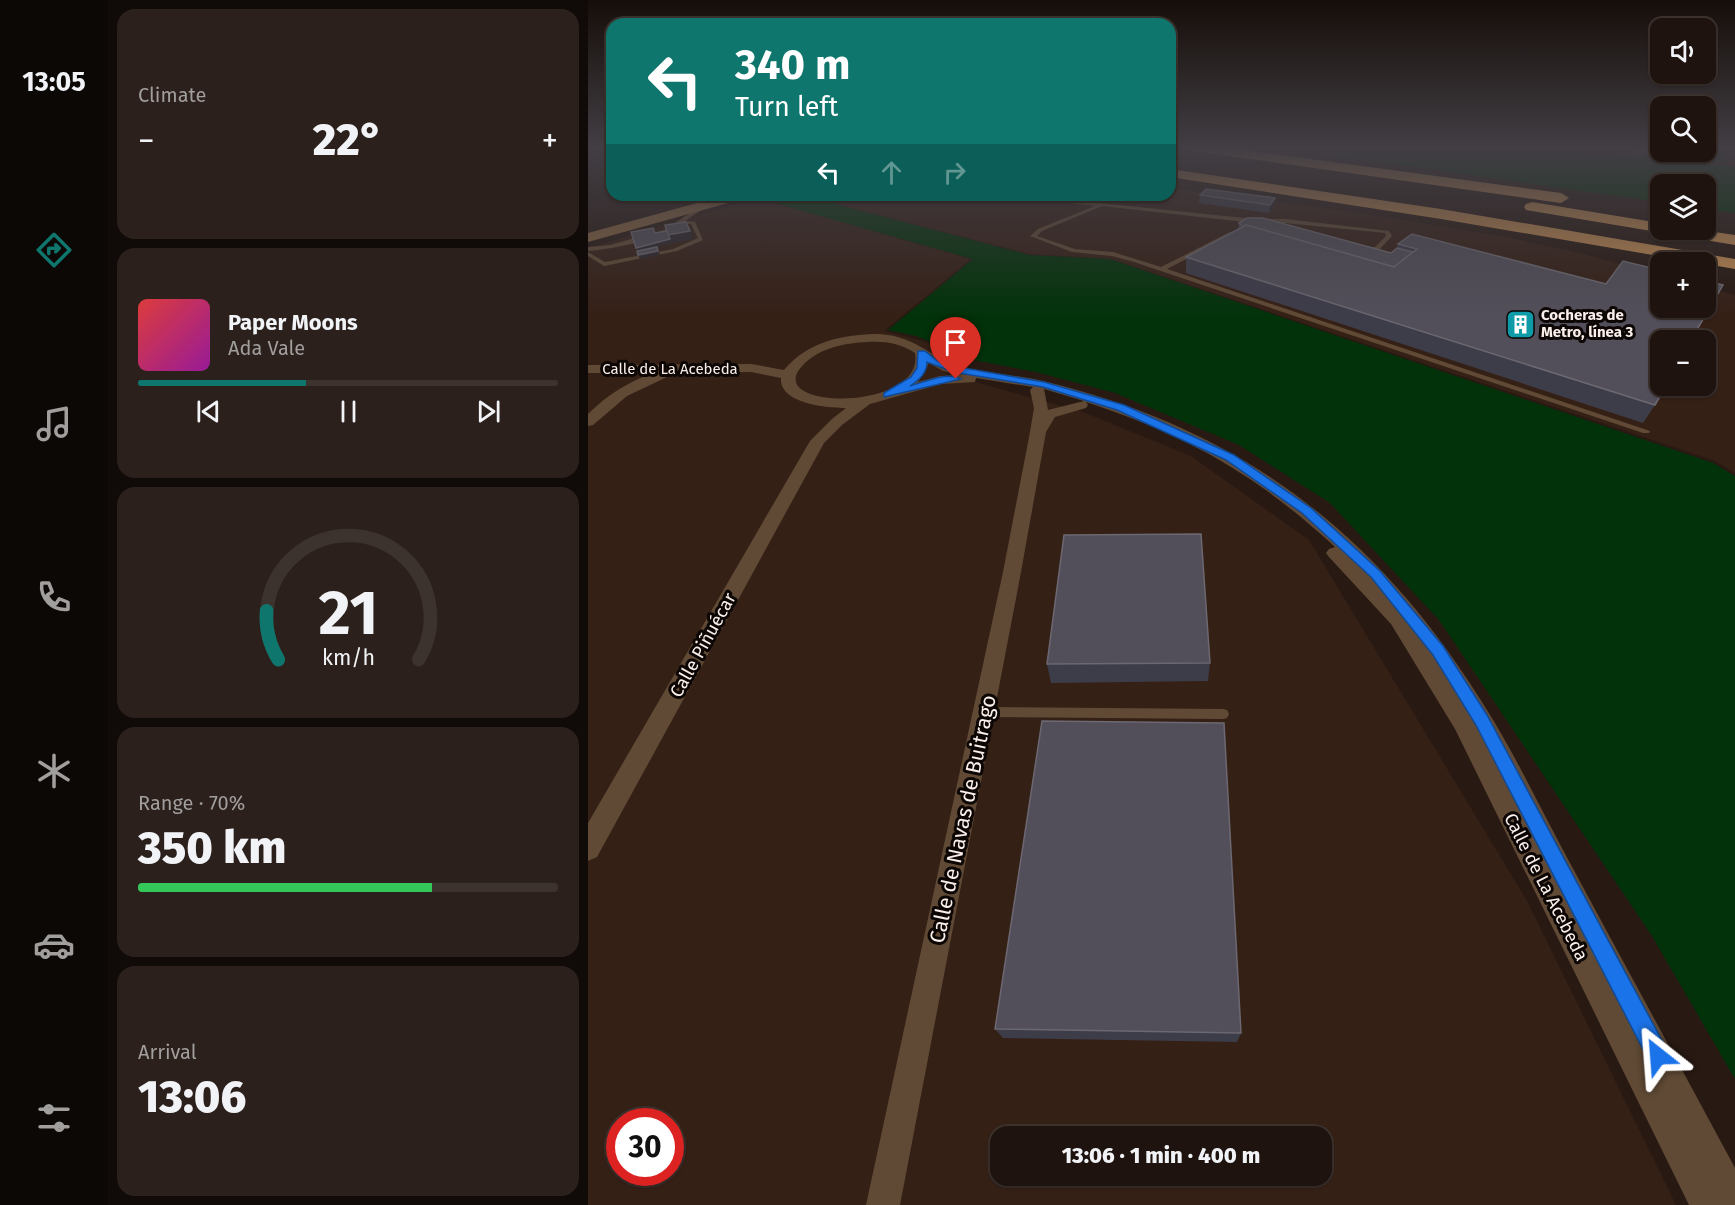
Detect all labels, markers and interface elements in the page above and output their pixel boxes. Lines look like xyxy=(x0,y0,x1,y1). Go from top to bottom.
map controls xyxy=(1650,18,1716,396)
button: sound xyxy=(1650,18,1716,84)
text: 340 m xyxy=(735,40,851,90)
icon: left xyxy=(636,42,714,120)
text: 13:05 xyxy=(22,66,86,98)
text: Climate xyxy=(138,83,206,107)
text: Turn left xyxy=(735,91,838,123)
button: search xyxy=(1650,96,1716,162)
text: 22° xyxy=(313,113,383,167)
text: − xyxy=(138,121,155,161)
text: + xyxy=(542,121,558,161)
icon: left xyxy=(812,156,845,189)
icon: ahead xyxy=(875,156,908,189)
icon: right xyxy=(938,156,971,189)
button: layers xyxy=(1650,174,1716,240)
icon: directions xyxy=(33,229,75,271)
button: + xyxy=(1650,252,1716,318)
place label: Cocheras de Metro, línea 3 xyxy=(1541,306,1633,341)
building icon: Cocheras de Metro, línea 3 xyxy=(1504,308,1536,340)
text: Paper Moons xyxy=(228,309,358,336)
pin xyxy=(930,317,981,379)
icon: arrive xyxy=(939,326,972,359)
button: − xyxy=(1650,330,1716,396)
text: Ada Vale xyxy=(228,336,305,360)
street label: Calle de La Acebeda xyxy=(602,360,738,378)
icon: previous xyxy=(192,395,225,428)
icon: pause xyxy=(332,395,365,428)
icon: next xyxy=(472,395,505,428)
icon: music xyxy=(33,403,75,445)
icon: phone xyxy=(33,576,75,618)
text: 21 xyxy=(318,576,378,651)
street label: Calle Piñuécar xyxy=(665,589,741,701)
text: km/h xyxy=(321,645,375,671)
street label: Calle de Navas de Buitrago xyxy=(924,693,1002,945)
icon: climate xyxy=(33,750,75,792)
text: Range · 70% xyxy=(138,791,245,815)
street label: Calle de La Acebeda xyxy=(1499,810,1593,964)
text: 350 km xyxy=(138,821,286,875)
icon: car xyxy=(33,924,75,966)
position arrow xyxy=(1626,1024,1690,1088)
text: Arrival xyxy=(138,1040,197,1064)
text: 13:06 xyxy=(138,1070,246,1124)
icon: filters xyxy=(33,1097,75,1139)
speed limit sign: 30 xyxy=(606,1108,684,1186)
text: 13:06 · 1 min · 400 m xyxy=(1062,1142,1260,1169)

